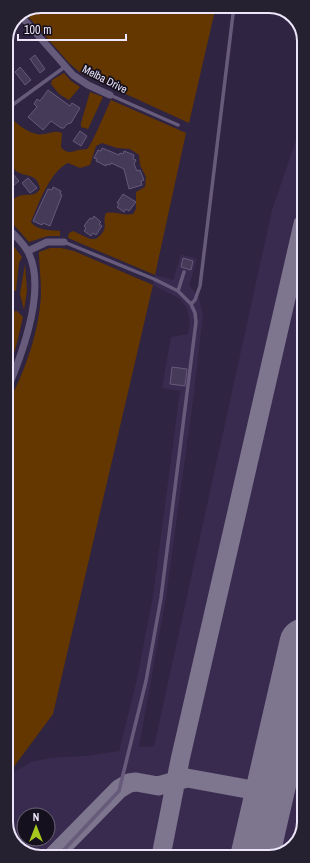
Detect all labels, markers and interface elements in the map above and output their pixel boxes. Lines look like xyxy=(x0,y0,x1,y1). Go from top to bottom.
scale bar xyxy=(18,16,126,42)
text: 100 m xyxy=(24,22,51,38)
street label: Melba Drive xyxy=(80,62,130,96)
north arrow xyxy=(16,807,56,847)
text: N xyxy=(33,810,39,824)

